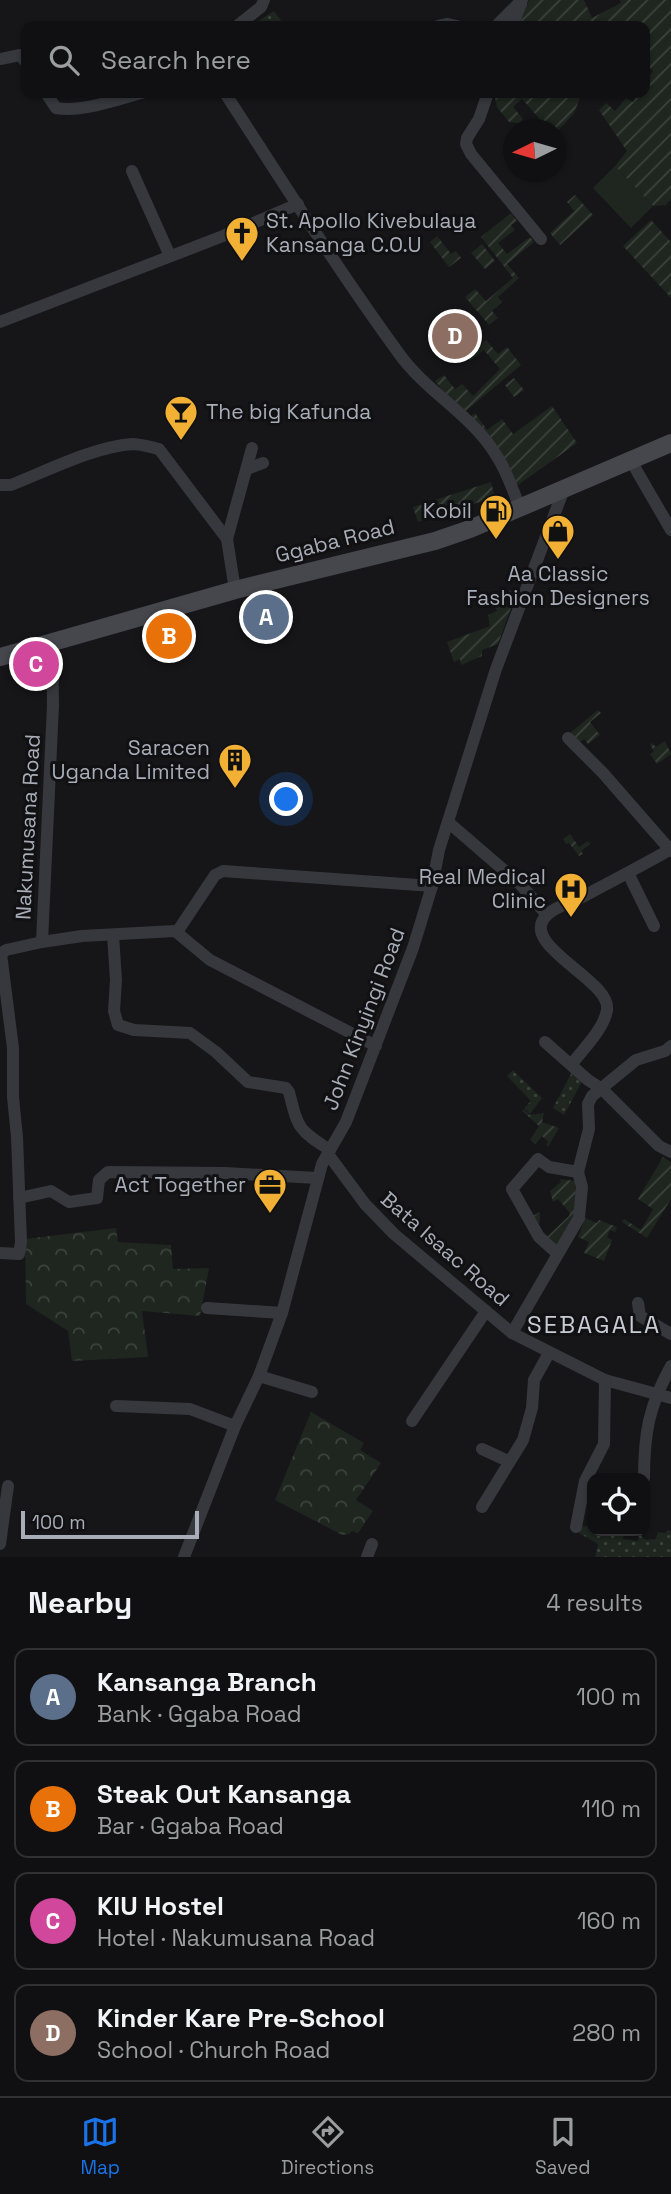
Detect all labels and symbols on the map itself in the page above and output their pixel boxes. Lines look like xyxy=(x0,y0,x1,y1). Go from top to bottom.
north arrow xyxy=(503,119,566,182)
place label: St. Apollo Kivebulaya Kansanga C.O.U xyxy=(266,207,476,258)
church icon: St. Apollo Kivebulaya Kansanga C.O.U xyxy=(223,214,261,263)
pin: D xyxy=(432,310,478,362)
bar icon: The big Kafunda xyxy=(162,393,200,442)
place label: The big Kafunda xyxy=(206,398,371,425)
fuel station icon: Kobil xyxy=(477,492,515,541)
place label: Kobil xyxy=(423,497,472,524)
shop icon: Aa Classic Fashion Designers xyxy=(539,512,577,561)
street label: Ggaba Road xyxy=(272,513,397,568)
place label: Aa Classic Fashion Designers xyxy=(466,560,650,611)
pin: A xyxy=(243,591,289,643)
pin: B xyxy=(146,610,192,662)
pin: C xyxy=(13,638,59,690)
street label: Nakumusana Road xyxy=(9,733,46,920)
place label: Saracen Uganda Limited xyxy=(52,734,210,785)
building icon: Saracen Uganda Limited xyxy=(216,741,254,790)
your location xyxy=(269,782,303,816)
place label: Real Medical Clinic xyxy=(419,863,546,914)
hospital icon: Real Medical Clinic xyxy=(552,870,590,919)
street label: John Kinyingi Road xyxy=(316,924,411,1114)
office icon: Act Together xyxy=(251,1166,289,1215)
place label: Act Together xyxy=(115,1171,246,1198)
street label: Bata Isaac Road xyxy=(375,1185,515,1312)
district label: SEBAGALA xyxy=(527,1309,661,1340)
scale bar xyxy=(21,1508,200,1540)

